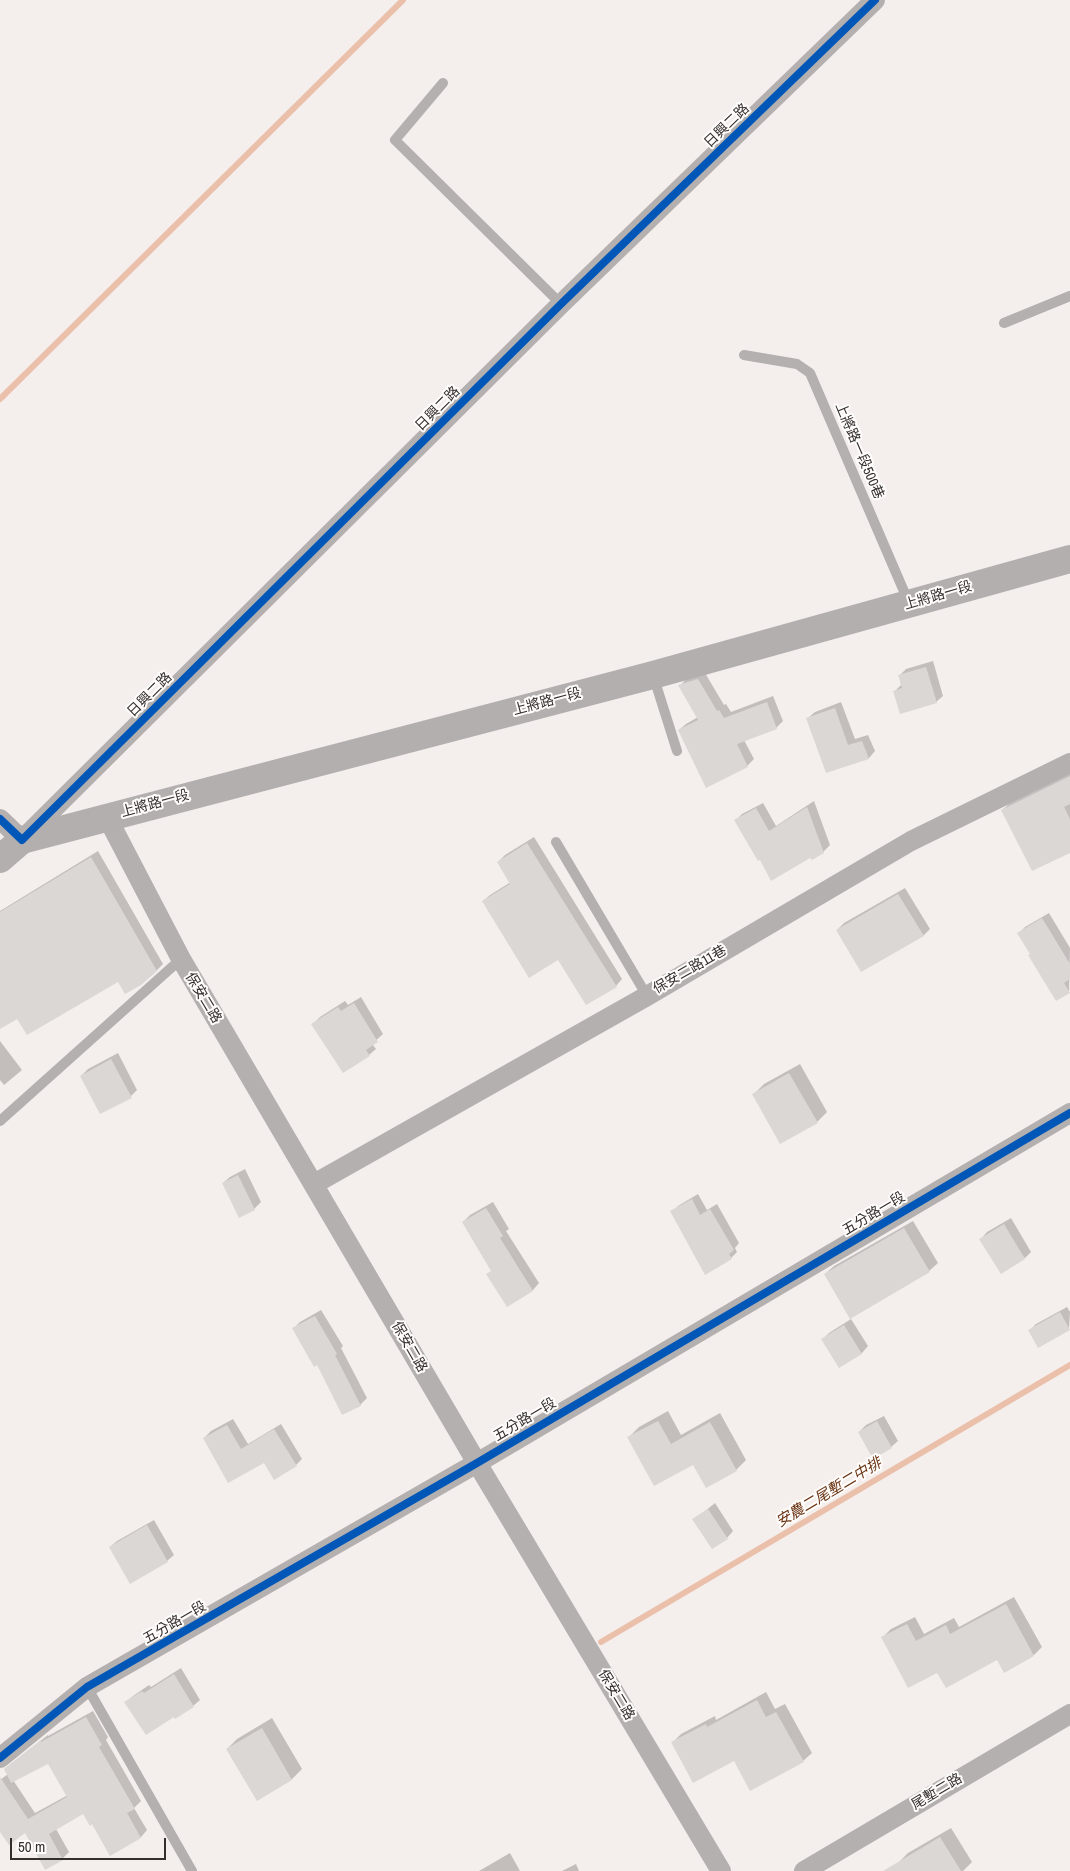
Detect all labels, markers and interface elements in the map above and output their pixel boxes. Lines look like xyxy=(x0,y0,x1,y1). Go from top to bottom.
street label: 日興二路 xyxy=(701,101,753,151)
street label: 日興二路 xyxy=(412,383,464,435)
street label: 上將路一段500巷 xyxy=(831,400,887,502)
street label: 上將路一段 xyxy=(902,578,974,614)
street label: 日興二路 xyxy=(124,669,176,721)
street label: 上將路一段 xyxy=(511,685,583,719)
street label: 上將路一段 xyxy=(119,787,191,821)
street label: 保安二路11巷 xyxy=(650,942,730,998)
street label: 保安二路 xyxy=(181,970,225,1026)
street label: 五分路一段 xyxy=(840,1189,908,1239)
street label: 保安二路 xyxy=(388,1319,430,1375)
street label: 五分路一段 xyxy=(491,1395,559,1445)
water label: 安農二尾塹二中排 xyxy=(773,1454,885,1532)
street label: 五分路一段 xyxy=(140,1598,210,1648)
street label: 保安二路 xyxy=(594,1667,638,1723)
street label: 尾塹二路 xyxy=(909,1770,965,1814)
scale bar xyxy=(12,1828,169,1860)
text: 50 m xyxy=(18,1836,45,1857)

